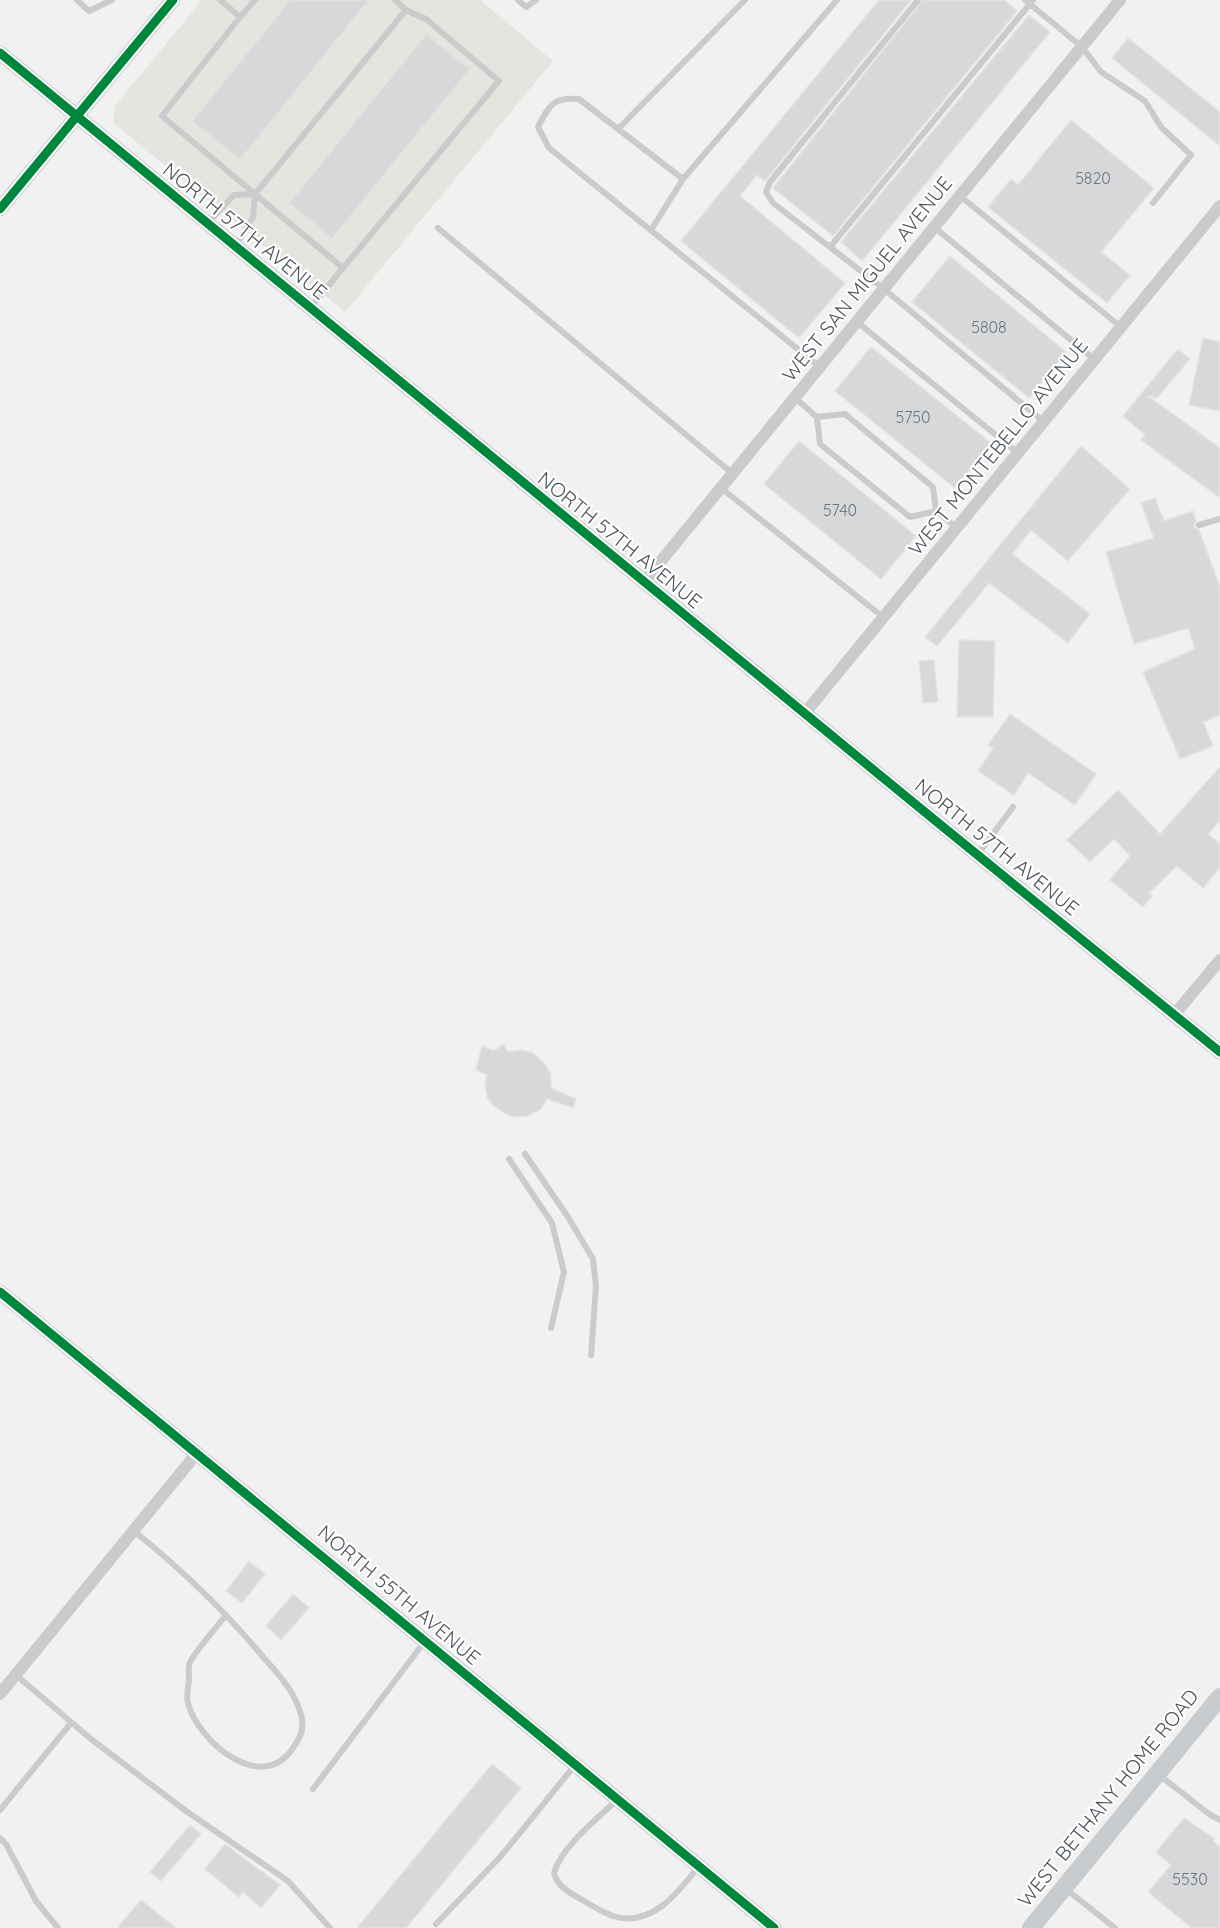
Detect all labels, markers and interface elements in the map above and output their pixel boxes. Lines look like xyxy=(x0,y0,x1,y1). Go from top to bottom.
street label: NORTH 57TH AVENUE xyxy=(158,157,332,305)
house number: 5820 xyxy=(1075,168,1111,188)
street label: WEST SAN MIGUEL AVENUE xyxy=(776,171,957,386)
house number: 5808 xyxy=(971,317,1007,337)
street label: WEST MONTEBELLO AVENUE xyxy=(902,333,1093,560)
house number: 5750 xyxy=(895,407,931,427)
street label: NORTH 57TH AVENUE xyxy=(533,466,707,614)
house number: 5740 xyxy=(823,500,857,520)
street label: NORTH 57TH AVENUE xyxy=(910,773,1084,921)
street label: NORTH 55TH AVENUE xyxy=(313,1519,486,1670)
street label: WEST BETHANY HOME ROAD xyxy=(1012,1684,1203,1912)
house number: 5530 xyxy=(1172,1869,1208,1889)

